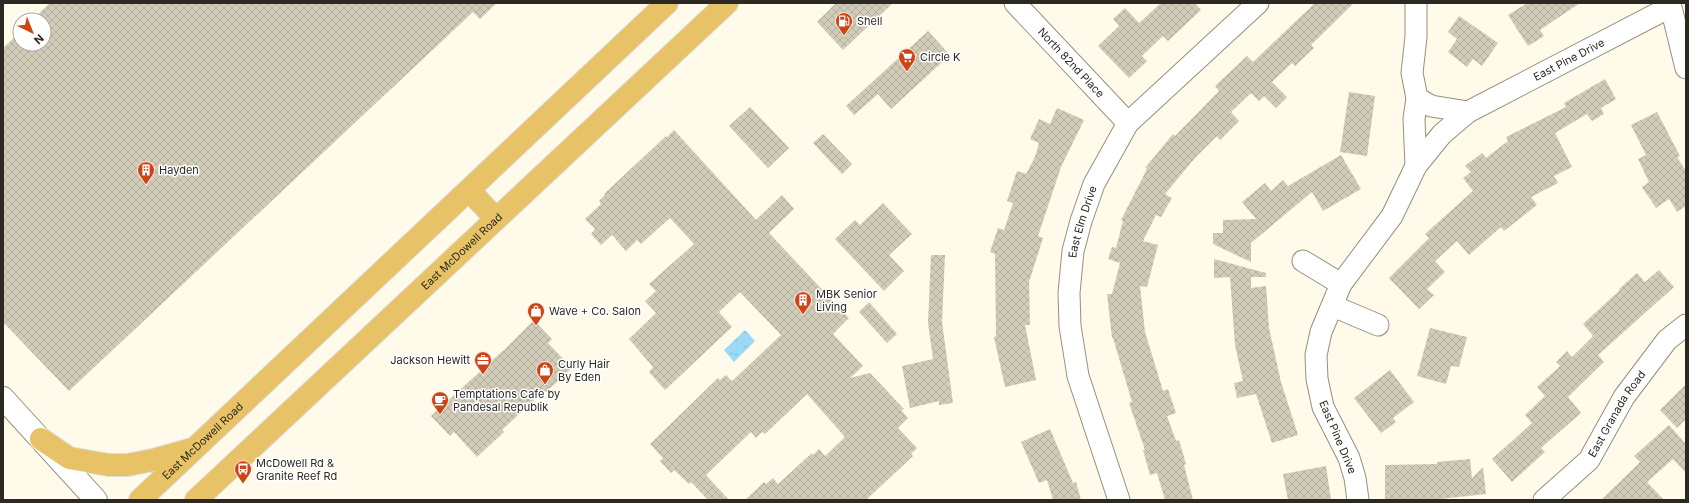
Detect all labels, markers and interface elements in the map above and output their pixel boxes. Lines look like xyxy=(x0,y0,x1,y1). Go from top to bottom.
fuel station icon: Shell xyxy=(834,11,854,36)
north arrow xyxy=(12,12,52,52)
place label: Shell xyxy=(857,14,882,28)
street label: North 82nd Place xyxy=(1035,25,1107,101)
text: N xyxy=(31,31,47,47)
street label: East Pine Drive xyxy=(1531,35,1607,84)
supermarket icon: Circle K xyxy=(897,47,917,72)
place label: Circle K xyxy=(920,50,961,64)
building icon: Hayden xyxy=(136,160,156,185)
place label: Hayden xyxy=(159,163,199,177)
street label: East Elm Drive xyxy=(1065,184,1100,258)
street label: East McDowell Road xyxy=(418,210,505,293)
place label: MBK Senior Living xyxy=(816,287,877,314)
building icon: MBK Senior Living xyxy=(793,290,813,315)
shop icon: Wave + Co. Salon xyxy=(526,301,546,326)
place label: Wave + Co. Salon xyxy=(549,304,641,318)
office icon: Jackson Hewitt xyxy=(473,350,493,375)
place label: Jackson Hewitt xyxy=(390,353,470,367)
place label: Curly Hair By Eden xyxy=(558,357,610,384)
shop icon: Curly Hair By Eden xyxy=(535,360,555,385)
street label: East Granada Road xyxy=(1585,368,1648,460)
place label: Temptations Cafe by Pandesal Republik xyxy=(453,387,560,414)
cafe icon: Temptations Cafe by Pandesal Republik xyxy=(430,390,450,415)
street label: East Pine Drive xyxy=(1316,398,1360,476)
street label: East McDowell Road xyxy=(159,399,246,483)
place label: McDowell Rd & Granite Reef Rd xyxy=(256,456,337,483)
bus stop icon: McDowell Rd & Granite Reef Rd xyxy=(233,459,253,484)

